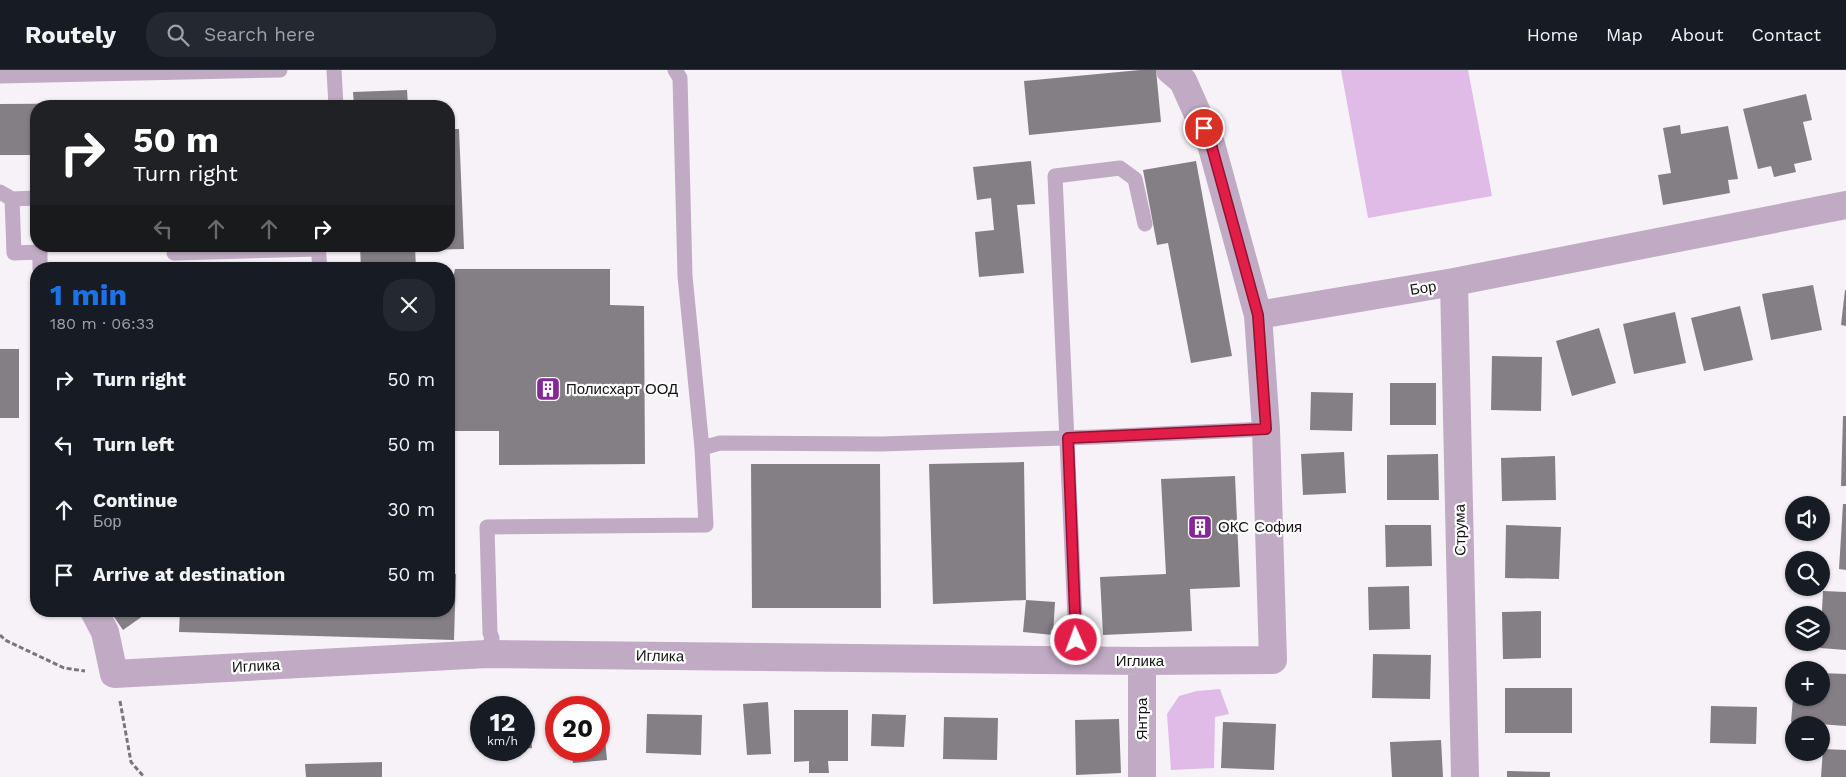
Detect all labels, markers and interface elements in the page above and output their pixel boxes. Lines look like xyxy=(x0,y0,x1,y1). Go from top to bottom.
search box xyxy=(146,12,496,57)
text: Routely xyxy=(25,21,116,49)
icon: search xyxy=(164,21,192,49)
text: Search here xyxy=(204,23,315,46)
text: Home xyxy=(1527,24,1578,45)
text: Map xyxy=(1606,24,1643,45)
text: About xyxy=(1671,24,1723,45)
text: Contact xyxy=(1751,24,1821,45)
pin xyxy=(1183,107,1225,149)
icon: arrive xyxy=(1190,114,1218,142)
text: 50 m xyxy=(133,119,219,161)
icon: right xyxy=(50,120,115,185)
text: Turn right xyxy=(133,161,238,186)
icon: left xyxy=(149,215,177,243)
icon: ahead xyxy=(202,215,230,243)
icon: ahead xyxy=(255,215,283,243)
icon: right xyxy=(308,215,336,243)
text: 1 min xyxy=(50,277,127,312)
street label: Бор xyxy=(1408,277,1438,299)
button: close xyxy=(383,279,435,331)
text: 180 m · 06:33 xyxy=(50,314,154,333)
icon: right xyxy=(50,366,78,394)
text: Turn right xyxy=(93,368,186,391)
text: 50 m xyxy=(388,368,435,391)
building icon: Полисхарт ООД xyxy=(535,376,561,402)
place label: Полисхарт ООД xyxy=(566,380,678,398)
icon: left xyxy=(50,431,78,459)
text: Turn left xyxy=(93,433,174,456)
text: 50 m xyxy=(388,433,435,456)
text: Continue xyxy=(93,489,177,512)
icon: ahead xyxy=(50,496,78,524)
map controls xyxy=(1785,496,1830,761)
button: sound xyxy=(1785,496,1830,541)
text: 30 m xyxy=(388,498,435,521)
street label: Струма xyxy=(1451,503,1469,556)
text: Бор xyxy=(93,512,121,531)
building icon: ОКС София xyxy=(1187,514,1213,540)
place label: ОКС София xyxy=(1218,518,1302,536)
button: search xyxy=(1785,551,1830,596)
icon: arrive xyxy=(50,561,78,589)
text: Arrive at destination xyxy=(93,563,285,586)
text: 50 m xyxy=(388,563,435,586)
button: layers xyxy=(1785,606,1830,651)
position arrow xyxy=(1049,613,1101,665)
street label: Иглика xyxy=(636,647,685,665)
street label: Иглика xyxy=(1116,652,1165,670)
street label: Иглика xyxy=(231,656,281,676)
button: + xyxy=(1785,661,1830,706)
speed limit sign: 20 xyxy=(545,696,610,761)
street label: Янтра xyxy=(1133,697,1151,740)
text: 12 xyxy=(490,708,515,737)
button: − xyxy=(1785,716,1830,761)
text: km/h xyxy=(487,734,518,748)

